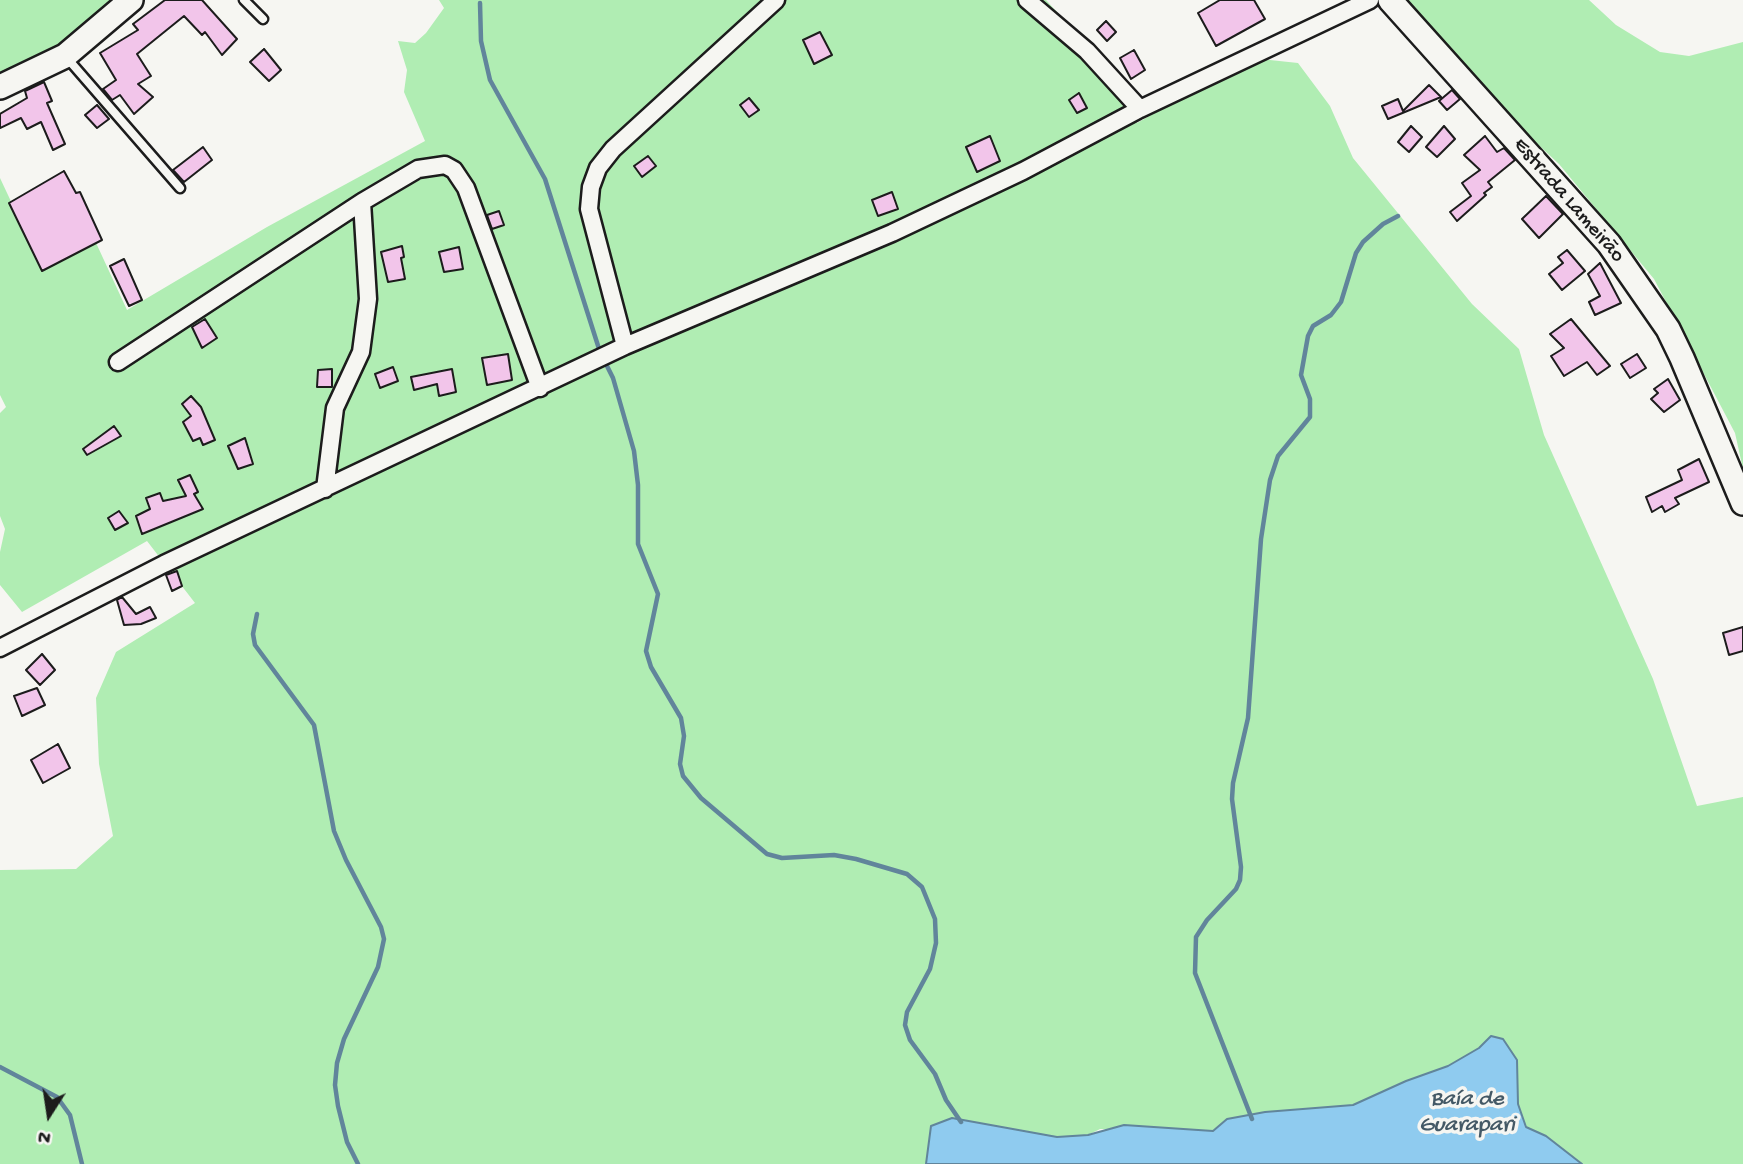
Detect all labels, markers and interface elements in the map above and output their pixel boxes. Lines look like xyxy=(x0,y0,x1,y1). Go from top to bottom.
street label: Estrada Lameirão xyxy=(1507,133,1629,269)
north arrow xyxy=(14,1080,84,1150)
water label: Baía de Guarapari xyxy=(1419,1086,1515,1140)
text: N xyxy=(36,1123,53,1149)

